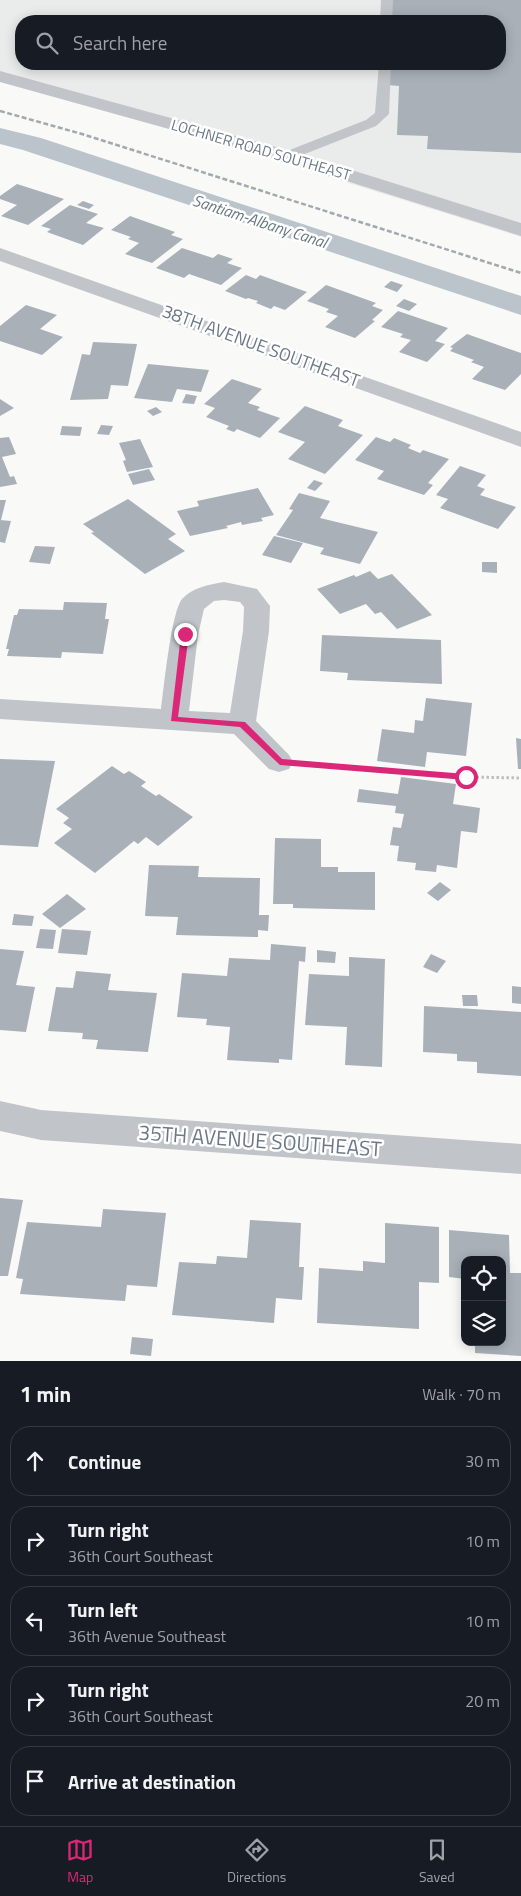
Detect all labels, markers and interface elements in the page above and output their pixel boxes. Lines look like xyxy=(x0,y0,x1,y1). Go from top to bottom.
search box xyxy=(15,15,506,70)
text: Search here xyxy=(73,28,167,57)
icon: search xyxy=(33,29,61,57)
street label: LOCHNER ROAD SOUTHEAST xyxy=(169,113,354,186)
water label: Santiam-Albany Canal xyxy=(190,188,332,255)
street label: 38TH AVENUE SOUTHEAST xyxy=(158,297,364,394)
route end xyxy=(174,623,197,646)
route start xyxy=(455,766,478,789)
street label: 35TH AVENUE SOUTHEAST xyxy=(138,1116,383,1164)
map controls xyxy=(461,1256,506,1346)
button: locate xyxy=(461,1256,506,1301)
button: layers xyxy=(461,1301,506,1346)
text: 1 min xyxy=(20,1378,71,1410)
text: Walk · 70 m xyxy=(422,1382,501,1406)
icon: ahead xyxy=(21,1447,49,1475)
text: Continue xyxy=(68,1447,141,1476)
text: 30 m xyxy=(465,1449,500,1473)
text: Turn right xyxy=(68,1515,149,1544)
icon: right xyxy=(21,1527,49,1555)
text: 10 m xyxy=(465,1529,500,1553)
text: 36th Court Southeast xyxy=(68,1544,213,1568)
text: Turn left xyxy=(68,1595,138,1624)
icon: left xyxy=(21,1607,49,1635)
text: 10 m xyxy=(465,1609,500,1633)
text: 36th Avenue Southeast xyxy=(68,1624,226,1648)
text: Turn right xyxy=(68,1675,149,1704)
icon: right xyxy=(21,1687,49,1715)
text: 20 m xyxy=(465,1689,500,1713)
text: 36th Court Southeast xyxy=(68,1704,213,1728)
icon: arrive xyxy=(21,1767,49,1795)
text: Arrive at destination xyxy=(68,1767,236,1796)
tab: Map xyxy=(66,1836,94,1887)
tab: Directions xyxy=(227,1836,286,1887)
tab: Saved xyxy=(419,1836,455,1887)

